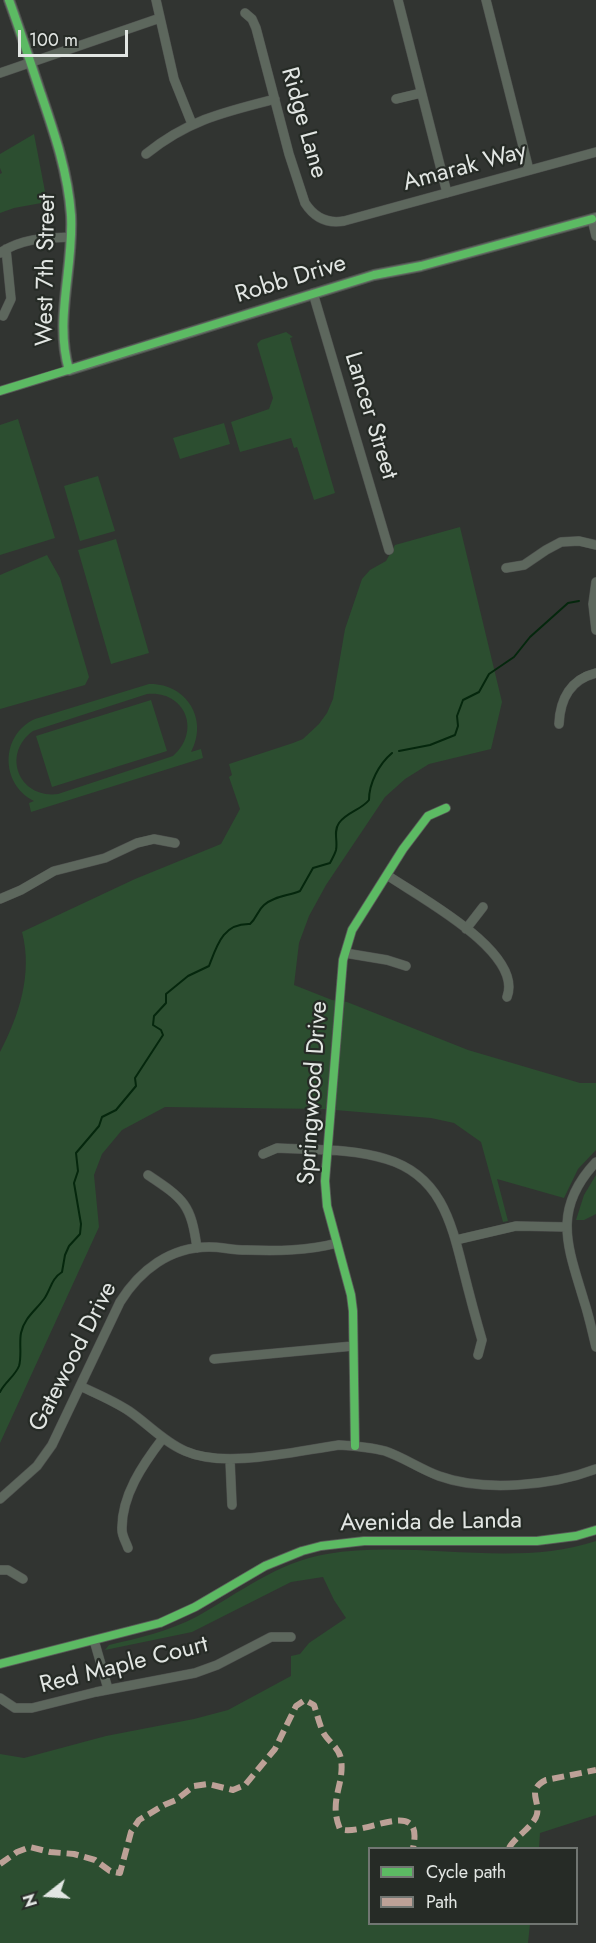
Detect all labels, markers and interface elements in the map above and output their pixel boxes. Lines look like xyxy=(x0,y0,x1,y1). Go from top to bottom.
scale bar xyxy=(21,18,130,56)
text: 100 m xyxy=(29,27,78,53)
street label: Ridge Lane xyxy=(273,64,333,182)
street label: Amarak Way xyxy=(400,138,530,198)
street label: West 7th Street xyxy=(31,194,63,346)
street label: Robb Drive xyxy=(232,249,350,311)
street label: Lancer Street xyxy=(337,349,403,483)
street label: Springwood Drive xyxy=(293,1000,335,1186)
street label: Gatewood Drive xyxy=(24,1277,124,1437)
street label: Avenida de Landa xyxy=(340,1507,522,1539)
street label: Red Maple Court xyxy=(37,1631,211,1701)
legend xyxy=(368,1847,578,1925)
text: Cycle path xyxy=(426,1859,506,1885)
north arrow xyxy=(18,1865,78,1925)
text: Path xyxy=(426,1889,458,1915)
text: N xyxy=(17,1891,43,1910)

